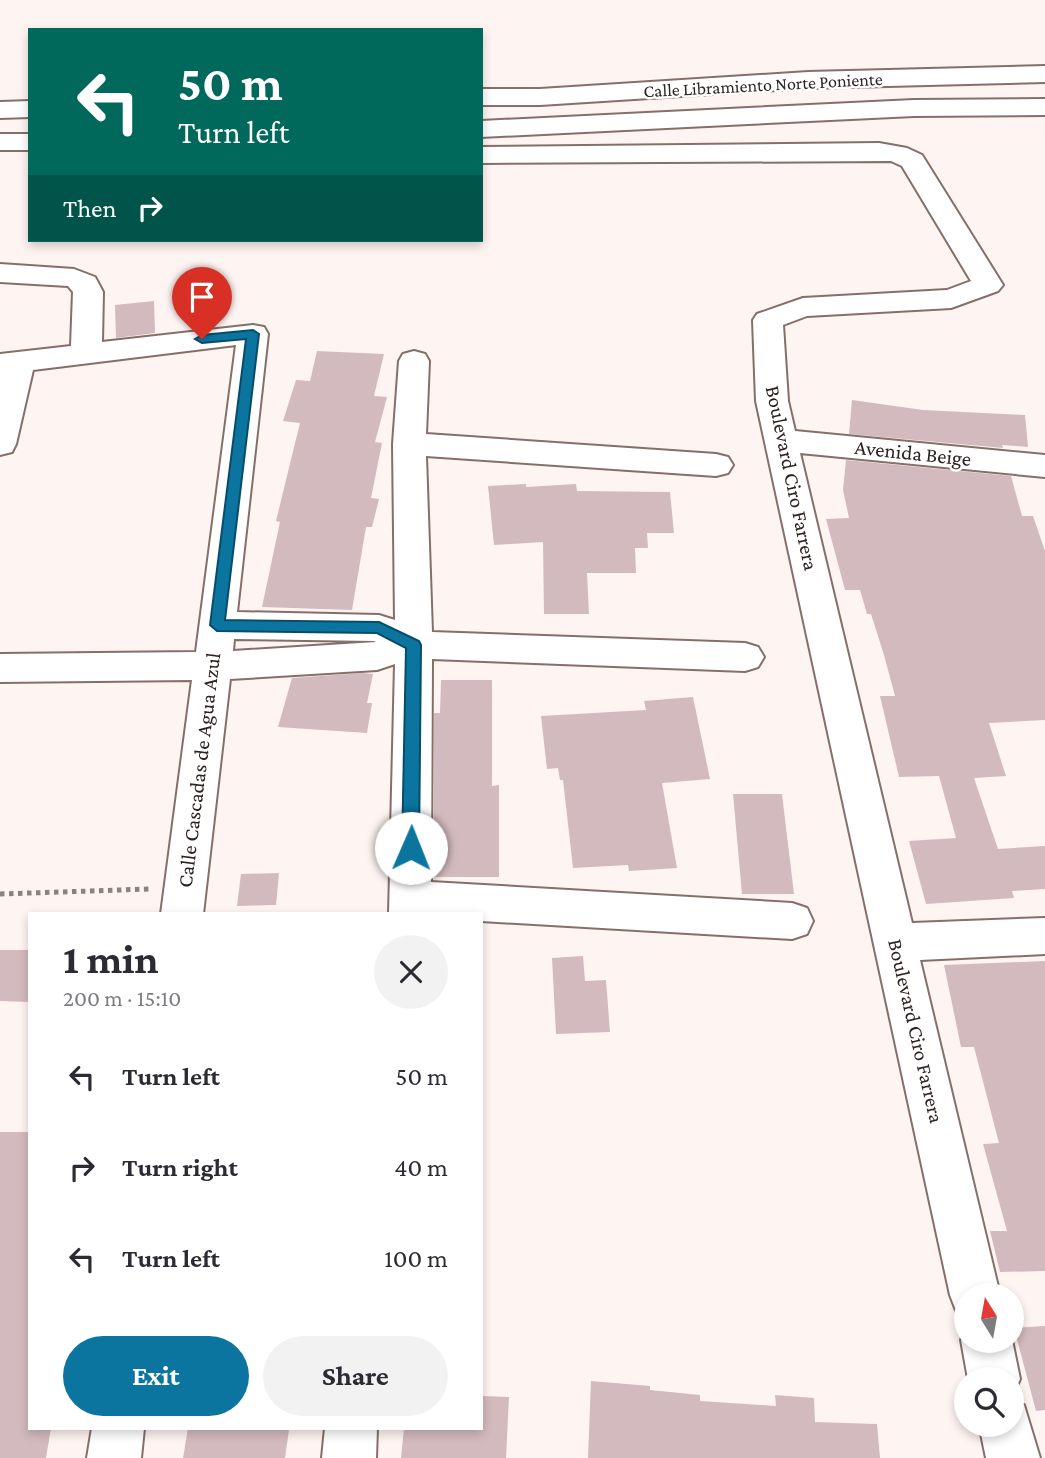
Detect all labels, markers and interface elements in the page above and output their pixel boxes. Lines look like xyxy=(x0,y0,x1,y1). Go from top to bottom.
icon: left xyxy=(63,56,154,147)
text: 50 m xyxy=(178,56,283,111)
street label: Calle Libramiento Norte Poniente xyxy=(643,69,883,101)
text: Turn left xyxy=(178,114,289,150)
icon: right xyxy=(131,189,169,227)
text: Then xyxy=(63,194,117,223)
pin xyxy=(172,267,232,339)
icon: arrive xyxy=(183,278,221,316)
street label: Boulevard Ciro Farrera xyxy=(761,383,823,573)
street label: Avenida Beige xyxy=(853,435,973,471)
street label: Calle Cascadas de Agua Azul xyxy=(173,651,225,889)
position arrow xyxy=(374,811,448,885)
text: 1 min xyxy=(63,935,159,982)
button: close xyxy=(374,935,448,1009)
street label: Boulevard Ciro Farrera xyxy=(883,937,949,1126)
text: 200 m · 15:10 xyxy=(63,985,181,1011)
icon: left xyxy=(63,1058,101,1096)
text: Turn left xyxy=(122,1062,220,1091)
text: 50 m xyxy=(395,1062,448,1091)
icon: right xyxy=(63,1149,101,1187)
text: Turn right xyxy=(122,1153,238,1182)
text: 40 m xyxy=(394,1153,448,1182)
icon: left xyxy=(63,1240,101,1278)
text: Turn left xyxy=(122,1244,220,1273)
text: 100 m xyxy=(384,1244,448,1273)
north arrow xyxy=(954,1283,1024,1353)
map controls xyxy=(954,1283,1024,1437)
button: Exit xyxy=(63,1336,249,1416)
button: Share xyxy=(263,1336,448,1416)
button: search xyxy=(954,1367,1024,1437)

